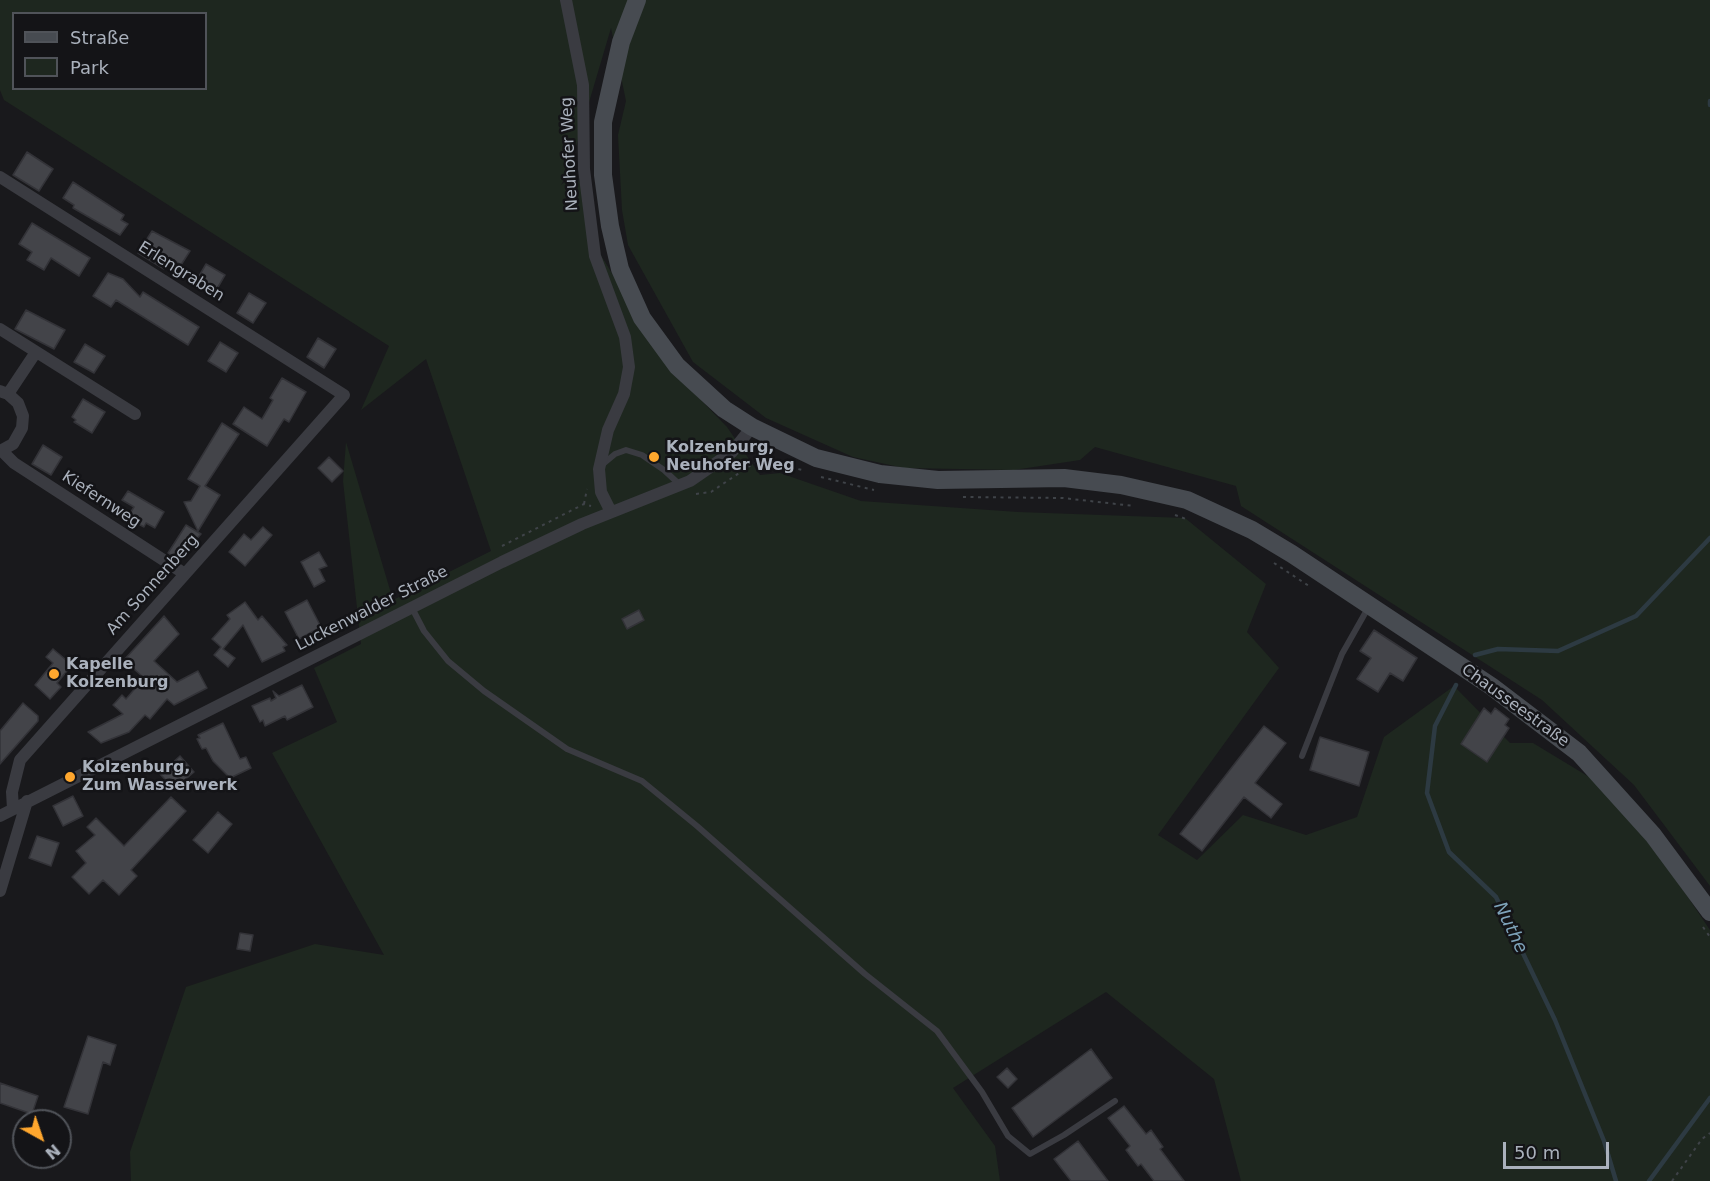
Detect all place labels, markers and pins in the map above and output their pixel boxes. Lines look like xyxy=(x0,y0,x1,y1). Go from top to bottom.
place label: Kolzenburg, Neuhofer Weg xyxy=(666,438,795,476)
marker: Kolzenburg, Neuhofer Weg xyxy=(647,450,661,464)
place label: Kapelle Kolzenburg xyxy=(66,655,168,693)
marker: Kapelle Kolzenburg xyxy=(47,667,61,681)
place label: Kolzenburg, Zum Wasserwerk xyxy=(82,758,237,796)
marker: Kolzenburg, Zum Wasserwerk xyxy=(63,770,77,784)

